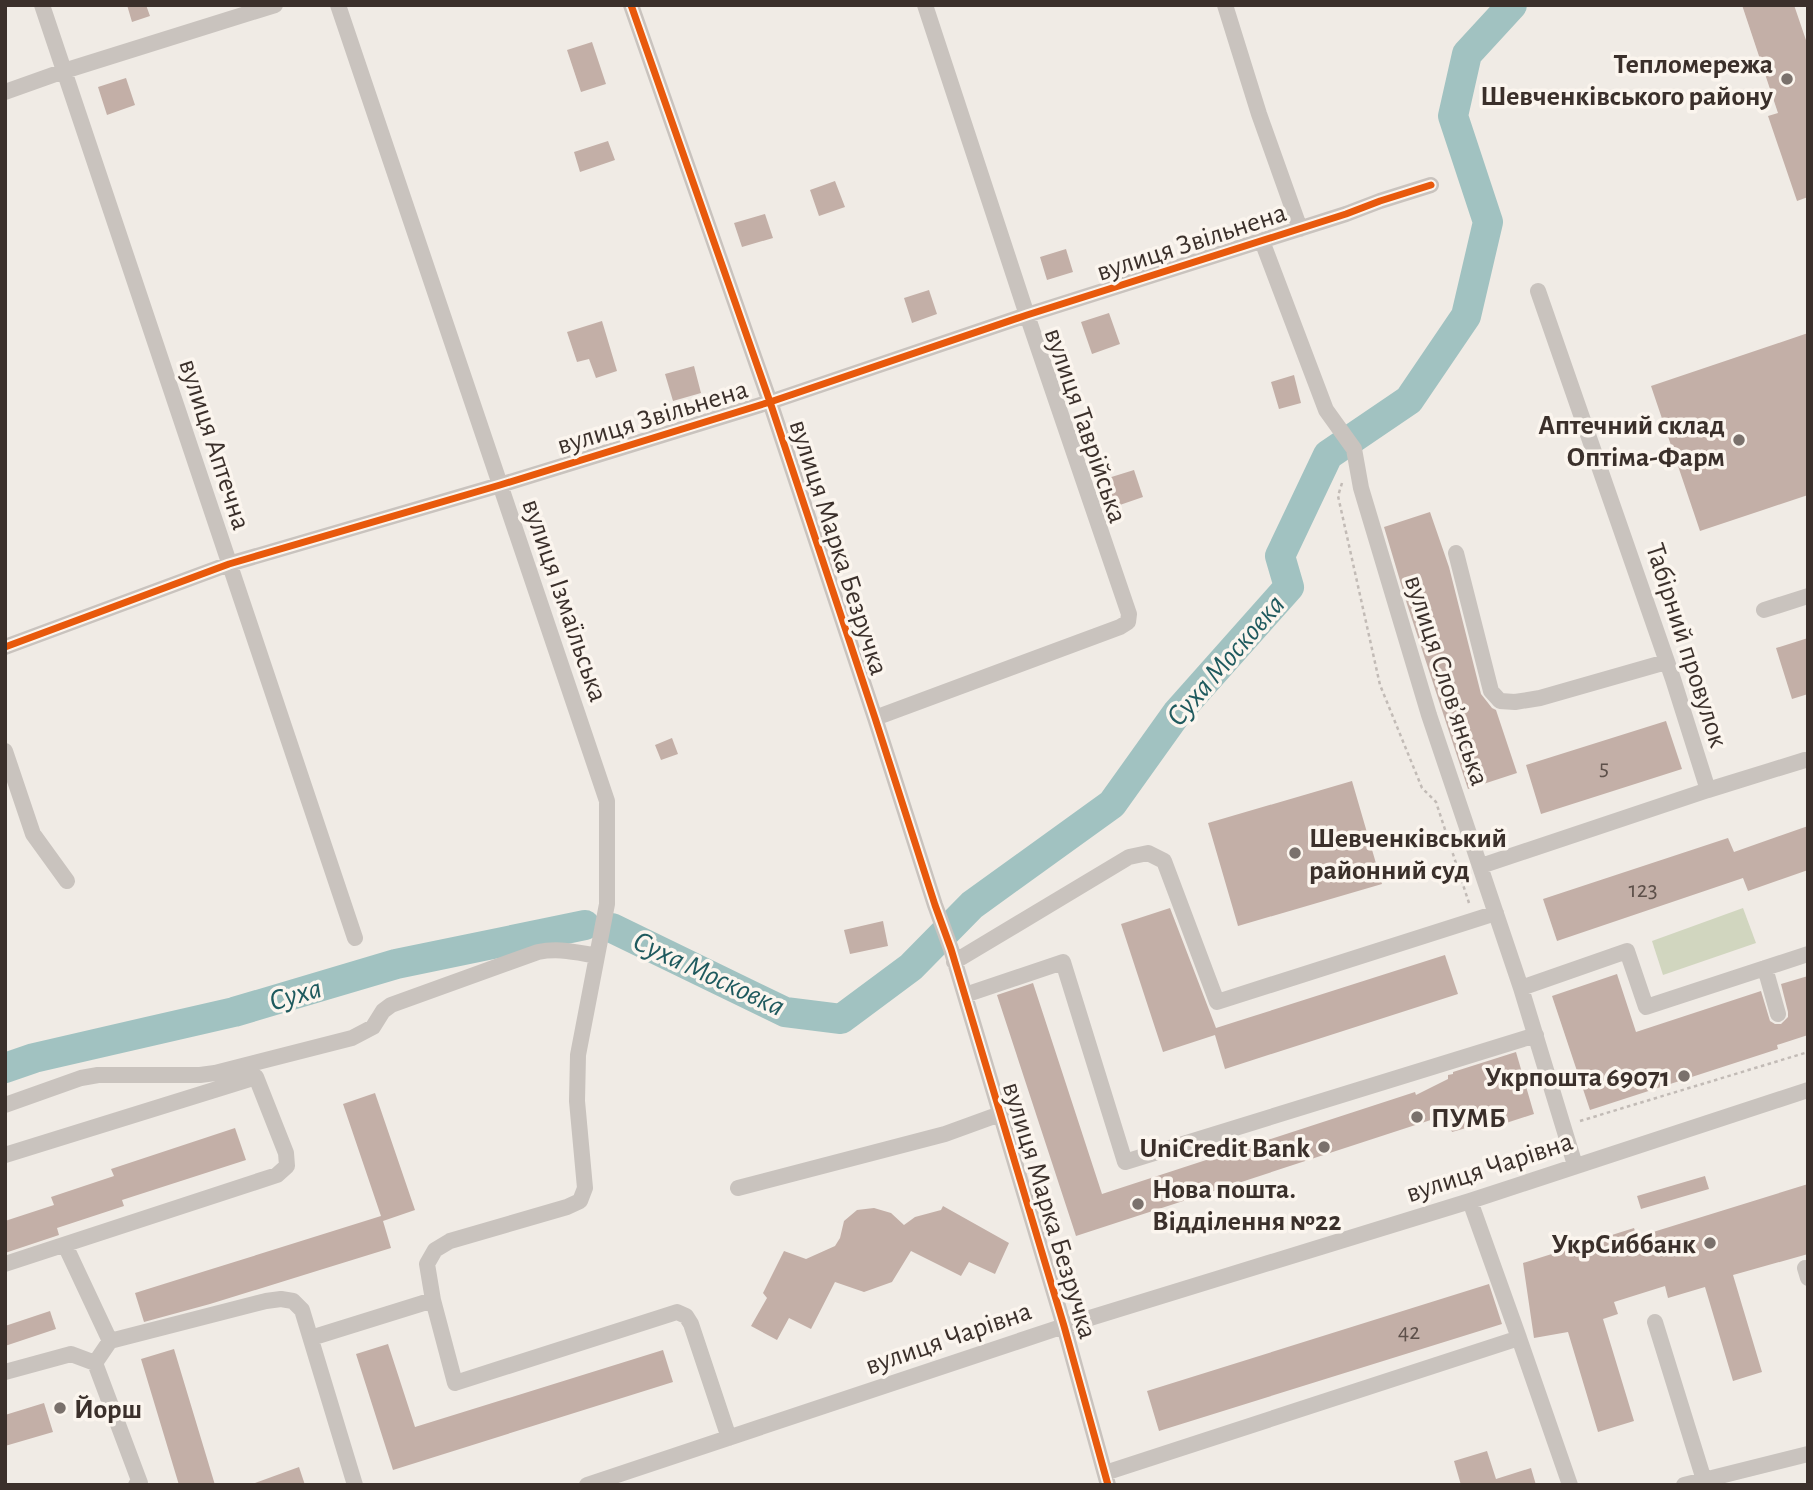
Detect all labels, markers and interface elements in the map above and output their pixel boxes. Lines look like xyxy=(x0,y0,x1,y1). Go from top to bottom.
place label: Тепломережа Шевченківського району xyxy=(1480,51,1773,111)
marker: Тепломережа Шевченківського району xyxy=(1779,71,1795,87)
street label: вулиця Звільнена xyxy=(1093,199,1290,287)
street label: вулиця Таврійська xyxy=(1039,325,1132,527)
street label: вулиця Аптечна xyxy=(173,356,255,534)
street label: вулиця Звільнена xyxy=(554,376,752,460)
place label: Аптечний склад Оптіма-Фарм xyxy=(1538,412,1725,472)
street label: вулиця Марка Безручка xyxy=(784,416,893,679)
marker: Аптечний склад Оптіма-Фарм xyxy=(1731,432,1747,448)
street label: вулиця Ізмаїльська xyxy=(516,496,612,706)
street label: Табірний провулок xyxy=(1640,540,1732,751)
street label: вулиця Слов’янська xyxy=(1399,572,1493,789)
water label: Суха Московка xyxy=(1161,589,1291,732)
house number: 5 xyxy=(1599,756,1609,780)
place label: Шевченківський районний суд xyxy=(1309,825,1507,885)
marker: Шевченківський районний суд xyxy=(1287,845,1303,861)
house number: 123 xyxy=(1628,878,1658,902)
water label: Суха Московка xyxy=(628,926,789,1022)
water label: Суха xyxy=(266,973,325,1017)
place label: Укрпошта 69071 xyxy=(1485,1064,1670,1092)
marker: Укрпошта 69071 xyxy=(1676,1068,1692,1084)
street label: вулиця Марка Безручка xyxy=(997,1079,1102,1342)
place label: ПУМБ xyxy=(1431,1105,1506,1133)
marker: ПУМБ xyxy=(1409,1109,1425,1125)
street label: вулиця Чарівна xyxy=(1403,1128,1577,1208)
place label: UniCredit Bank xyxy=(1140,1135,1310,1163)
marker: UniCredit Bank xyxy=(1316,1139,1332,1155)
place label: Нова пошта. Відділення №22 xyxy=(1152,1176,1341,1236)
marker: Нова пошта. Відділення №22 xyxy=(1130,1196,1146,1212)
place label: УкрСиббанк xyxy=(1551,1231,1696,1259)
marker: УкрСиббанк xyxy=(1702,1235,1718,1251)
street label: вулиця Чарівна xyxy=(862,1297,1036,1380)
house number: 42 xyxy=(1398,1320,1420,1344)
place label: Йорш xyxy=(74,1395,142,1424)
marker: Йорш xyxy=(52,1400,68,1416)

